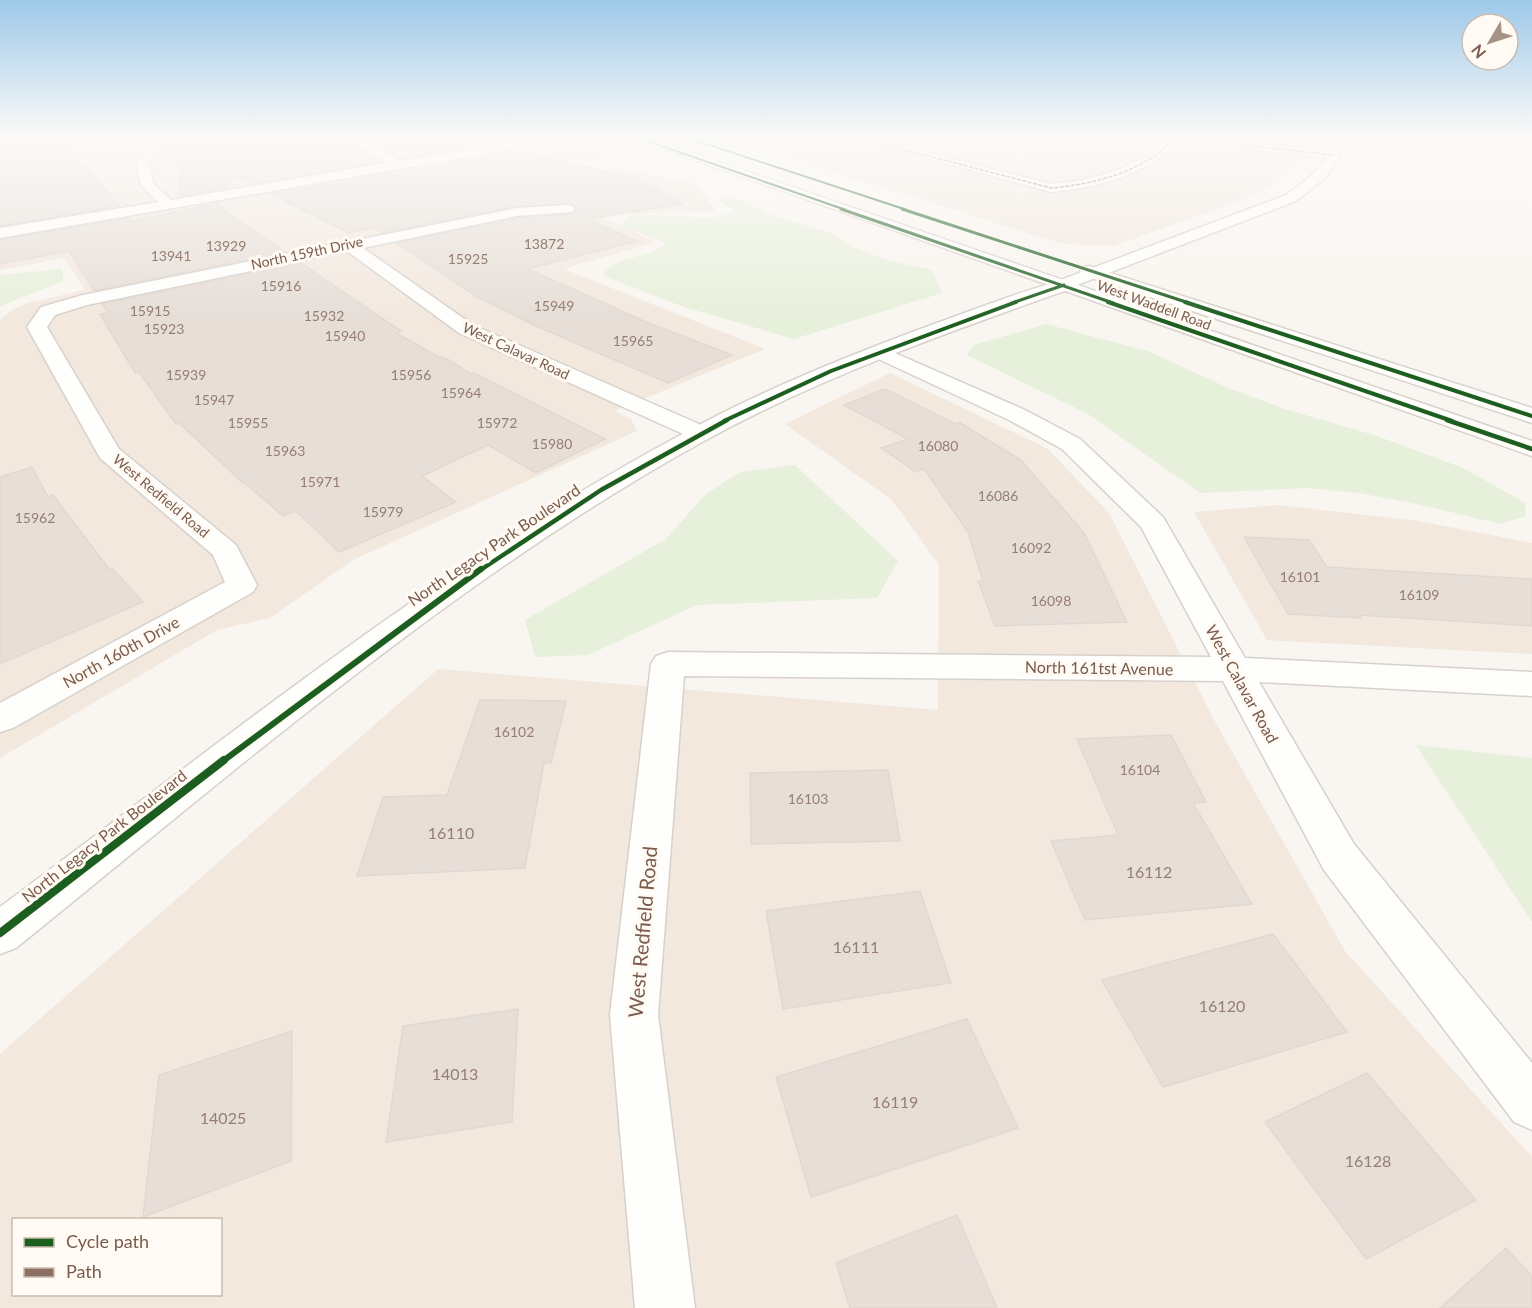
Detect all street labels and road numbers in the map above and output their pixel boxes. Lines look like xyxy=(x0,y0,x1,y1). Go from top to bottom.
street label: North 159th Drive xyxy=(249,232,364,273)
street label: West Waddell Road xyxy=(1095,276,1214,333)
street label: West Calavar Road xyxy=(460,318,572,383)
street label: West Redfield Road xyxy=(110,450,213,541)
street label: North Legacy Park Boulevard xyxy=(404,480,583,609)
street label: North 160th Drive xyxy=(59,612,182,691)
street label: West Calavar Road xyxy=(1202,621,1283,746)
street label: North 161tst Avenue xyxy=(1025,657,1173,678)
street label: North Legacy Park Boulevard xyxy=(18,765,190,906)
street label: West Redfield Road xyxy=(623,845,661,1019)

